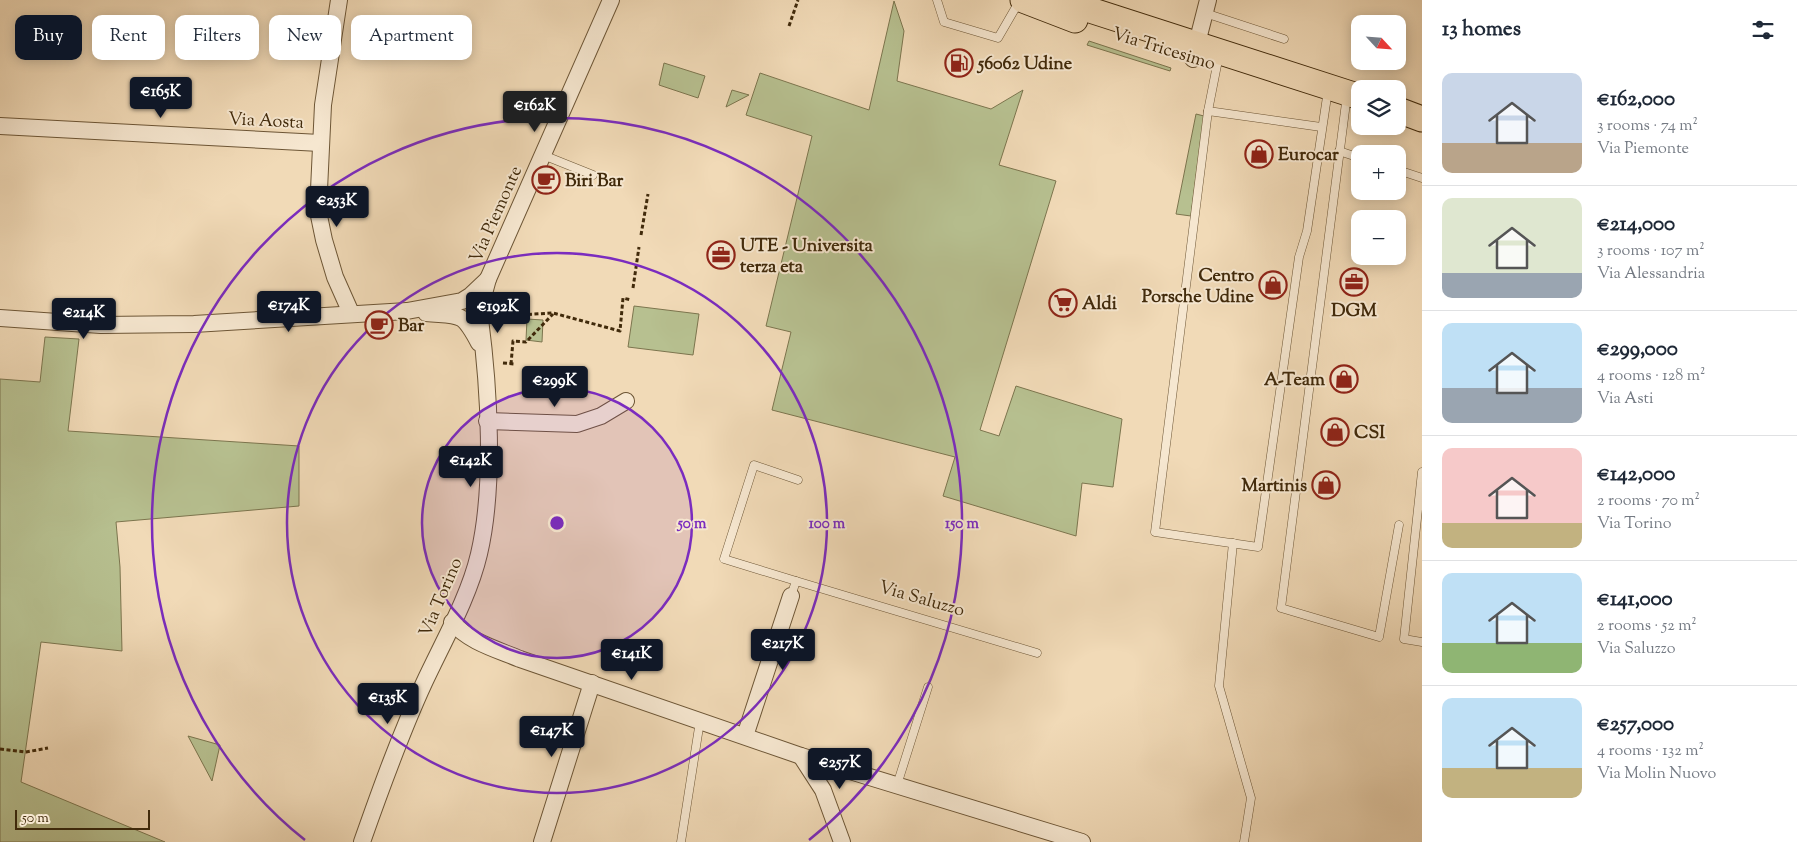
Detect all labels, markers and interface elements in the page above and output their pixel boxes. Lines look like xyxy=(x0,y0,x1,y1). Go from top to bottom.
chip: Buy xyxy=(15,15,82,60)
chip: Rent xyxy=(92,15,165,60)
chip: Filters xyxy=(175,15,259,60)
chip: New xyxy=(269,15,341,60)
chip: Apartment xyxy=(351,15,472,60)
north arrow xyxy=(1351,15,1406,70)
map controls xyxy=(1351,15,1406,265)
text: 13 homes xyxy=(1442,15,1521,45)
icon: filters xyxy=(1749,16,1777,44)
street label: Via Tricesimo xyxy=(1109,22,1218,78)
fuel station icon: 56062 Udine xyxy=(944,48,974,78)
place label: 56062 Udine xyxy=(976,52,1073,78)
pin: €165K xyxy=(126,76,196,119)
button: layers xyxy=(1351,80,1406,135)
text: €165K xyxy=(141,81,181,104)
text: €162,000 xyxy=(1597,85,1675,115)
pin: €162K xyxy=(500,90,570,133)
icon: home xyxy=(1482,93,1542,153)
text: €162K xyxy=(514,95,556,118)
street label: Via Aosta xyxy=(227,107,304,137)
text: 3 rooms · 74 m² xyxy=(1597,115,1698,138)
text: Via Piemonte xyxy=(1597,138,1689,161)
shop icon: Eurocar xyxy=(1244,139,1274,169)
place label: Eurocar xyxy=(1278,143,1339,169)
button: + xyxy=(1351,145,1406,200)
street label: Via Piemonte xyxy=(464,162,530,267)
cafe icon: Biri Bar xyxy=(531,165,561,195)
place label: Biri Bar xyxy=(565,169,623,195)
pin: €253K xyxy=(302,186,372,228)
text: €253K xyxy=(317,190,357,213)
button: − xyxy=(1351,210,1406,265)
text: €214,000 xyxy=(1597,210,1675,240)
icon: home xyxy=(1482,218,1542,278)
place label: UTE - Universita terza eta xyxy=(740,234,874,281)
office icon: UTE - Universita terza eta xyxy=(706,240,736,270)
text: 3 rooms · 107 m² xyxy=(1597,240,1705,263)
text: Via Alessandria xyxy=(1597,263,1705,286)
place label: Centro Porsche Udine xyxy=(1142,264,1255,311)
office icon: DGM xyxy=(1339,267,1369,297)
shop icon: Centro Porsche Udine xyxy=(1258,270,1288,300)
supermarket icon: Aldi xyxy=(1048,288,1078,318)
pin: €174K xyxy=(254,290,324,333)
pin: €192K xyxy=(463,292,533,334)
place label: Aldi xyxy=(1082,292,1118,318)
text: €174K xyxy=(268,295,310,318)
text: €192K xyxy=(477,296,519,319)
pin: €214K xyxy=(49,298,119,340)
place label: DGM xyxy=(1331,299,1377,325)
text: €214K xyxy=(63,302,105,325)
cafe icon: Bar xyxy=(364,310,394,340)
place label: Bar xyxy=(398,314,424,340)
text: €299,000 xyxy=(1597,335,1678,365)
icon: home xyxy=(1482,343,1542,403)
shop icon: A-Team xyxy=(1329,364,1359,394)
text: 4 rooms · 128 m² xyxy=(1597,365,1705,388)
pin: €299K xyxy=(520,366,590,408)
place label: A-Team xyxy=(1264,368,1325,394)
text: €299K xyxy=(533,370,577,393)
text: Via Asti xyxy=(1597,388,1654,411)
shop icon: CSI xyxy=(1320,417,1350,447)
place label: CSI xyxy=(1354,421,1385,447)
pin: €142K xyxy=(436,446,506,488)
text: €142K xyxy=(450,450,492,473)
text: €142,000 xyxy=(1597,460,1675,490)
icon: home xyxy=(1482,468,1542,528)
shop icon: Martinis xyxy=(1311,470,1341,500)
place label: Martinis xyxy=(1242,474,1307,500)
text: 2 rooms · 70 m² xyxy=(1597,490,1700,513)
text: Via Torino xyxy=(1597,513,1671,536)
centre of rings xyxy=(548,514,566,532)
text: 50 m xyxy=(677,514,707,535)
text: 100 m xyxy=(809,514,846,535)
text: 150 m xyxy=(945,514,979,535)
street label: Via Torino xyxy=(414,554,470,641)
street label: Via Saluzzo xyxy=(875,575,968,625)
text: €141,000 xyxy=(1597,585,1673,615)
icon: home xyxy=(1482,593,1542,653)
text: 2 rooms · 52 m² xyxy=(1597,615,1697,638)
pin: €217K xyxy=(748,628,818,671)
text: €217K xyxy=(762,633,804,656)
pin: €141K xyxy=(597,638,667,681)
text: Via Saluzzo xyxy=(1597,638,1676,661)
text: €141K xyxy=(612,643,652,666)
pin: €135K xyxy=(353,682,423,725)
text: €135K xyxy=(369,687,407,710)
text: €257,000 xyxy=(1597,710,1674,740)
pin: €147K xyxy=(517,716,587,758)
icon: home xyxy=(1482,718,1542,778)
text: €147K xyxy=(531,720,573,743)
text: 4 rooms · 132 m² xyxy=(1597,740,1704,763)
pin: €257K xyxy=(805,748,875,790)
text: €257K xyxy=(819,752,861,775)
text: Via Molin Nuovo xyxy=(1597,763,1716,786)
scale bar xyxy=(15,807,150,830)
text: 50 m xyxy=(22,809,49,829)

